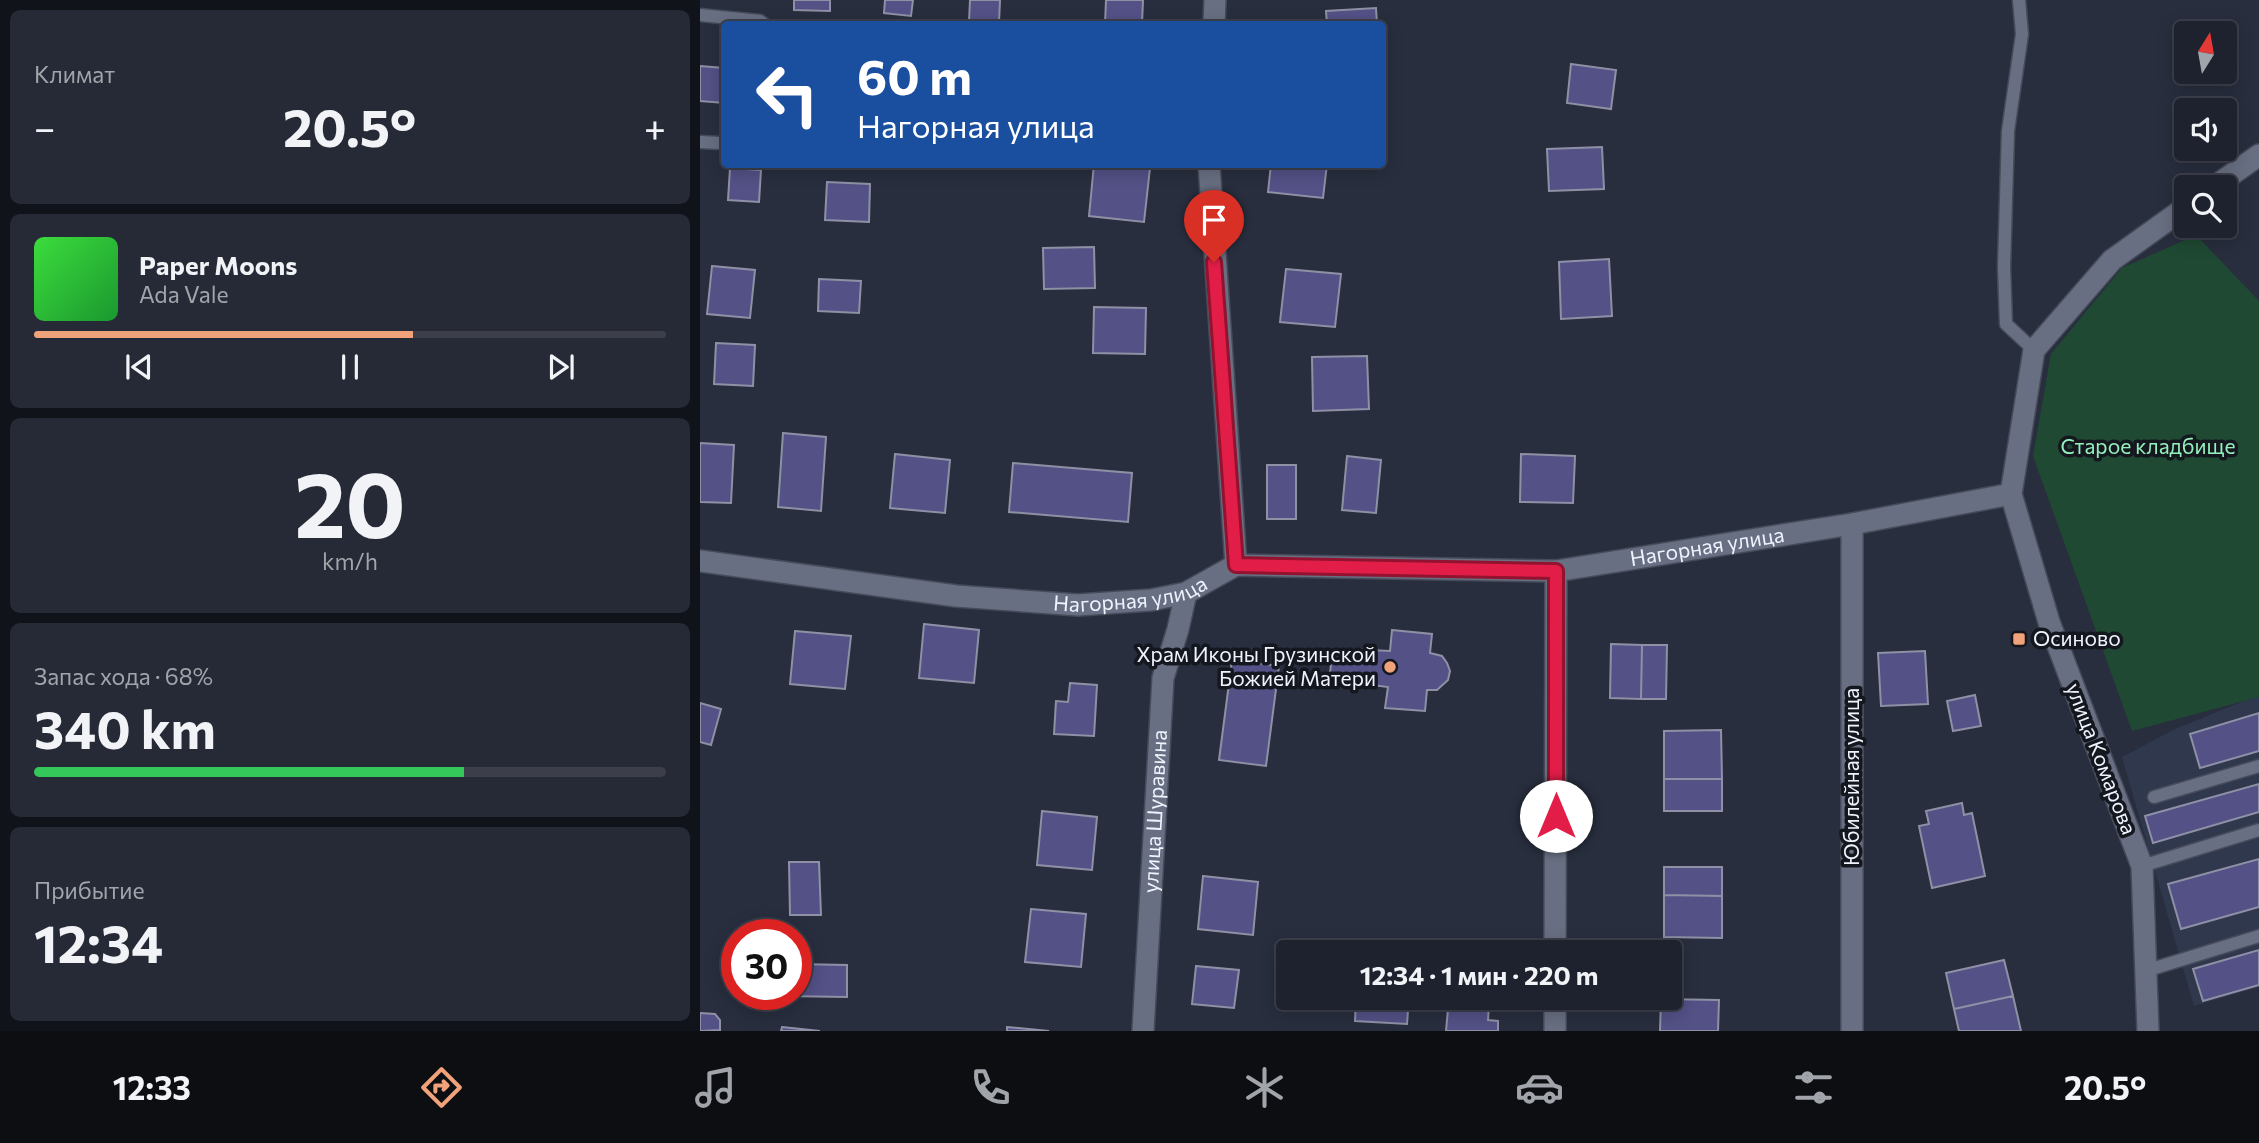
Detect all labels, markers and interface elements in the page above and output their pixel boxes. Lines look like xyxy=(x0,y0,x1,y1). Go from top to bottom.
north arrow xyxy=(2174,21,2236,84)
map controls xyxy=(2174,21,2237,238)
text: 60 m xyxy=(857,45,972,105)
icon: left xyxy=(742,49,833,140)
text: Климат xyxy=(34,60,115,88)
text: 20.5° xyxy=(283,94,416,158)
button: sound xyxy=(2174,98,2237,161)
text: − xyxy=(34,103,56,150)
text: + xyxy=(644,103,666,150)
text: Нагорная улица xyxy=(857,105,1095,145)
button: search xyxy=(2174,175,2237,238)
pin xyxy=(1184,190,1244,262)
icon: arrive xyxy=(1195,201,1233,239)
text: Paper Moons xyxy=(139,249,297,280)
text: Ada Vale xyxy=(139,280,229,308)
icon: previous xyxy=(120,348,158,386)
icon: pause xyxy=(331,348,369,386)
icon: next xyxy=(542,348,580,386)
park label: Старое кладбище xyxy=(2061,433,2235,458)
text: 20 xyxy=(294,445,406,557)
street label: Нагорная улица xyxy=(1628,521,1786,570)
text: km/h xyxy=(322,547,378,575)
street label: Нагорная улица xyxy=(1053,570,1211,616)
place label: Осиново xyxy=(2033,625,2121,650)
marker: Осиново xyxy=(2011,631,2027,647)
place label: Храм Иконы Грузинской Божией Матери xyxy=(1136,641,1376,690)
marker: Храм Иконы Грузинской Божией Матери xyxy=(1382,659,1398,675)
text: Запас хода · 68% xyxy=(34,662,213,690)
street label: улица Комарова xyxy=(2062,679,2143,838)
street label: Юбилейная улица xyxy=(1838,688,1863,866)
text: 340 km xyxy=(34,696,216,760)
street label: улица Шуравина xyxy=(1137,729,1171,894)
position arrow xyxy=(1519,779,1593,853)
text: Прибытие xyxy=(34,876,145,904)
text: 12:34 xyxy=(34,910,163,974)
speed limit sign: 30 xyxy=(721,919,812,1010)
text: 12:34 · 1 мин · 220 m xyxy=(1360,959,1598,990)
icon: directions xyxy=(417,1063,466,1112)
icon: music xyxy=(691,1063,740,1112)
icon: phone xyxy=(966,1063,1015,1112)
icon: climate xyxy=(1240,1063,1289,1112)
icon: car xyxy=(1515,1063,1564,1112)
icon: filters xyxy=(1789,1063,1838,1112)
text: 12:33 xyxy=(113,1067,191,1107)
text: 20.5° xyxy=(2064,1067,2146,1107)

